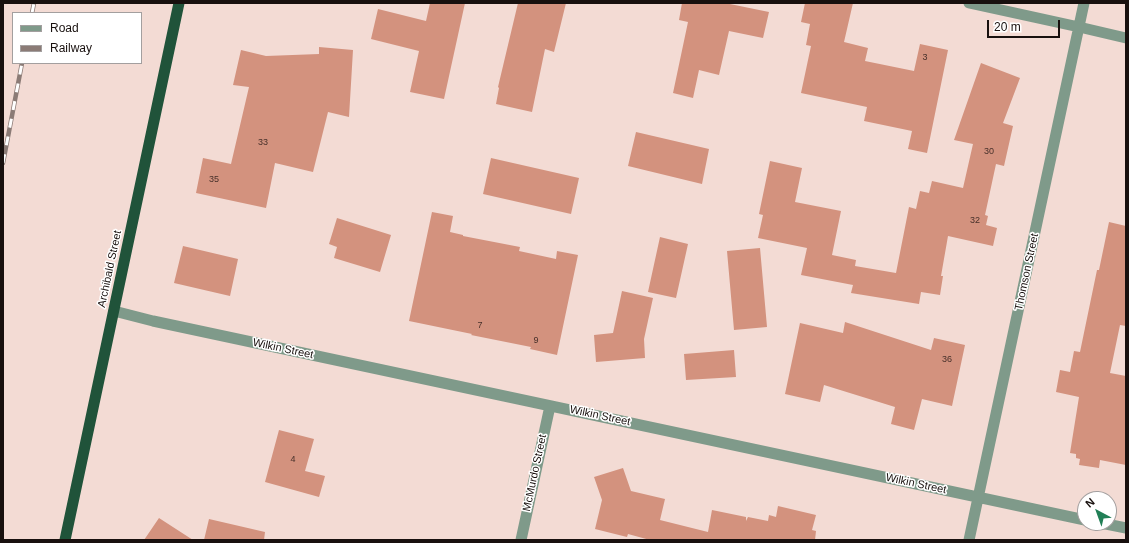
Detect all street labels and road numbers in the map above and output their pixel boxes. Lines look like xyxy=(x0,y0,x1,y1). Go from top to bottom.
street label: Archibald Street xyxy=(95,229,125,309)
street label: Thomson Street xyxy=(1012,232,1042,312)
street label: Wilkin Street xyxy=(251,336,315,362)
street label: Wilkin Street xyxy=(568,403,632,429)
street label: McMurdo Street xyxy=(520,433,550,513)
street label: Wilkin Street xyxy=(884,471,948,497)

